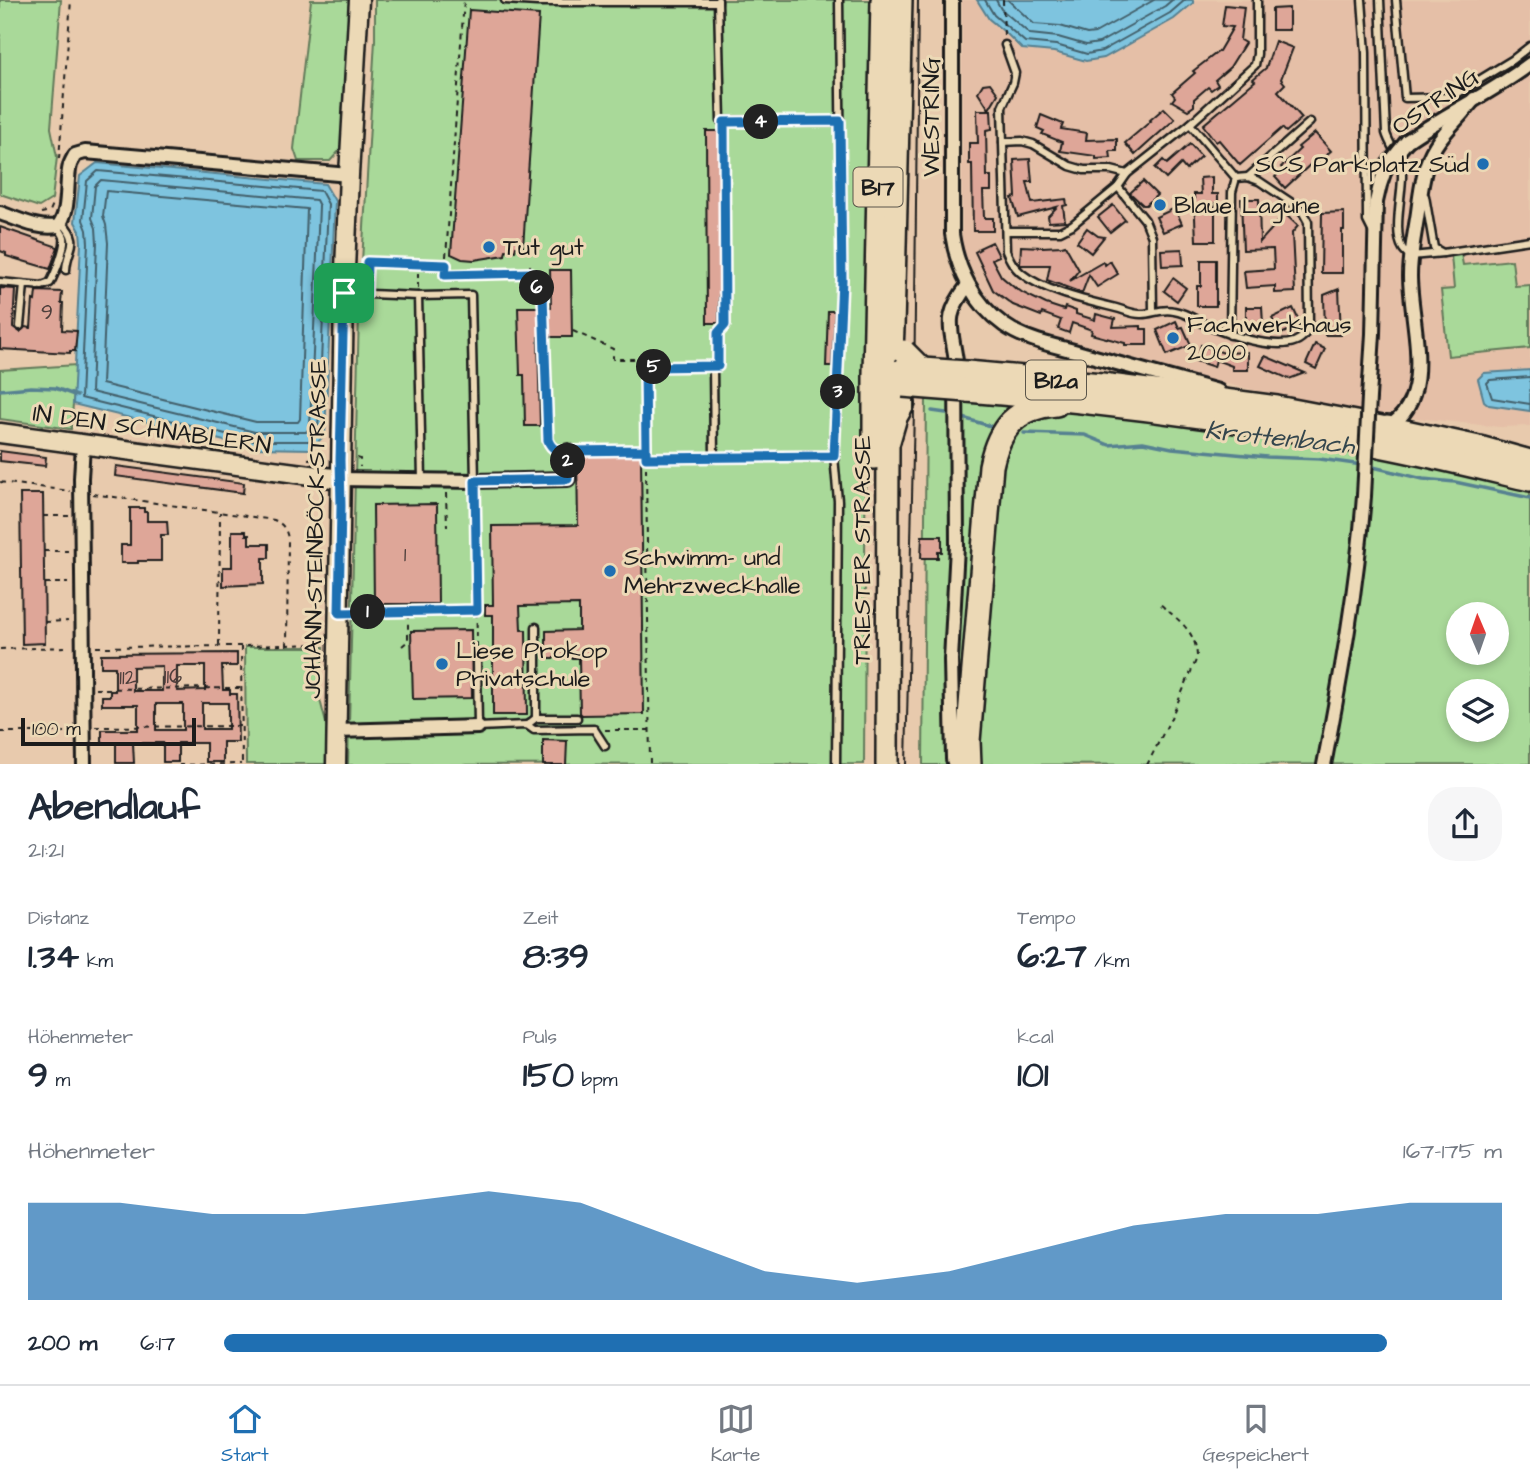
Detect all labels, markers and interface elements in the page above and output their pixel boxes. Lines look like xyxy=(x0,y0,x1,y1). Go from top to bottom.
street label: WESTRING xyxy=(915,57,949,177)
street label: OSTRING xyxy=(1385,60,1486,144)
pin: 4 xyxy=(744,104,778,140)
text: 4 xyxy=(754,108,767,135)
place label: SCS Parkplatz Süd xyxy=(1256,148,1469,182)
marker: SCS Parkplatz Süd xyxy=(1475,156,1491,172)
road number: B17 xyxy=(854,168,903,206)
place label: Blaue Lagune xyxy=(1174,189,1320,224)
marker: Blaue Lagune xyxy=(1152,197,1168,213)
place label: Tut gut xyxy=(503,231,584,266)
marker: Tut gut xyxy=(481,239,497,255)
pin xyxy=(314,263,374,323)
pin: 6 xyxy=(520,270,554,306)
icon: arrive xyxy=(325,274,363,312)
text: 6 xyxy=(531,274,542,301)
house number: 9 xyxy=(41,298,53,327)
place label: Fachwerkhaus 2000 xyxy=(1187,308,1352,370)
marker: Fachwerkhaus 2000 xyxy=(1165,330,1181,346)
pin: 5 xyxy=(636,350,672,384)
text: 5 xyxy=(647,353,660,380)
street label: JOHANN-STEINBÖCK-STRASSE xyxy=(296,359,336,699)
road number: B12a xyxy=(1026,360,1086,400)
pin: 3 xyxy=(820,374,856,410)
text: 3 xyxy=(833,378,842,405)
street label: IN DEN SCHNABLERN xyxy=(31,396,273,464)
water label: Krottenbach xyxy=(1203,412,1357,464)
street label: TRIESTER STRASSE xyxy=(846,435,880,665)
pin: 2 xyxy=(550,444,586,478)
text: 2 xyxy=(562,447,573,474)
house number: 1 xyxy=(404,540,407,569)
place label: Schwimm- und Mehrzweckhalle xyxy=(624,541,801,603)
marker: Schwimm- und Mehrzweckhalle xyxy=(602,563,618,579)
pin: 1 xyxy=(350,594,386,630)
text: 1 xyxy=(366,598,369,625)
north arrow xyxy=(1446,602,1508,665)
map controls xyxy=(1446,602,1509,742)
place label: Liese Prokop Privatschule xyxy=(456,634,608,696)
marker: Liese Prokop Privatschule xyxy=(434,656,450,672)
house number: 116 xyxy=(164,662,182,691)
house number: 112 xyxy=(119,663,137,692)
button: layers xyxy=(1446,679,1509,742)
scale bar xyxy=(21,716,196,747)
text: 100 m xyxy=(32,716,81,743)
text: Abendlauf xyxy=(28,782,200,834)
button: share xyxy=(1428,787,1502,861)
text: 21:21 xyxy=(28,834,64,866)
text: Distanz xyxy=(28,905,89,932)
text: Zeit xyxy=(523,905,558,932)
text: Tempo xyxy=(1017,905,1076,932)
text: 1.34 xyxy=(28,932,79,981)
text: 8:39 xyxy=(523,932,589,981)
text: 6:27 xyxy=(1017,932,1087,981)
text: km xyxy=(79,948,113,975)
text: /km xyxy=(1087,948,1129,975)
text: Höhenmeter xyxy=(28,1024,133,1051)
text: Puls xyxy=(523,1024,557,1051)
text: kcal xyxy=(1017,1024,1054,1051)
text: 9 xyxy=(28,1051,48,1100)
text: 150 xyxy=(523,1051,574,1100)
text: 101 xyxy=(1017,1051,1048,1100)
text: m xyxy=(48,1067,70,1094)
text: bpm xyxy=(574,1067,618,1094)
text: Höhenmeter xyxy=(28,1135,155,1167)
text: 167–175 m xyxy=(1403,1135,1502,1167)
text: 200 m xyxy=(28,1327,97,1359)
text: 6:17 xyxy=(140,1327,175,1359)
tab: Start xyxy=(221,1400,269,1469)
tab: Karte xyxy=(711,1400,760,1469)
tab: Gespeichert xyxy=(1202,1400,1309,1469)

